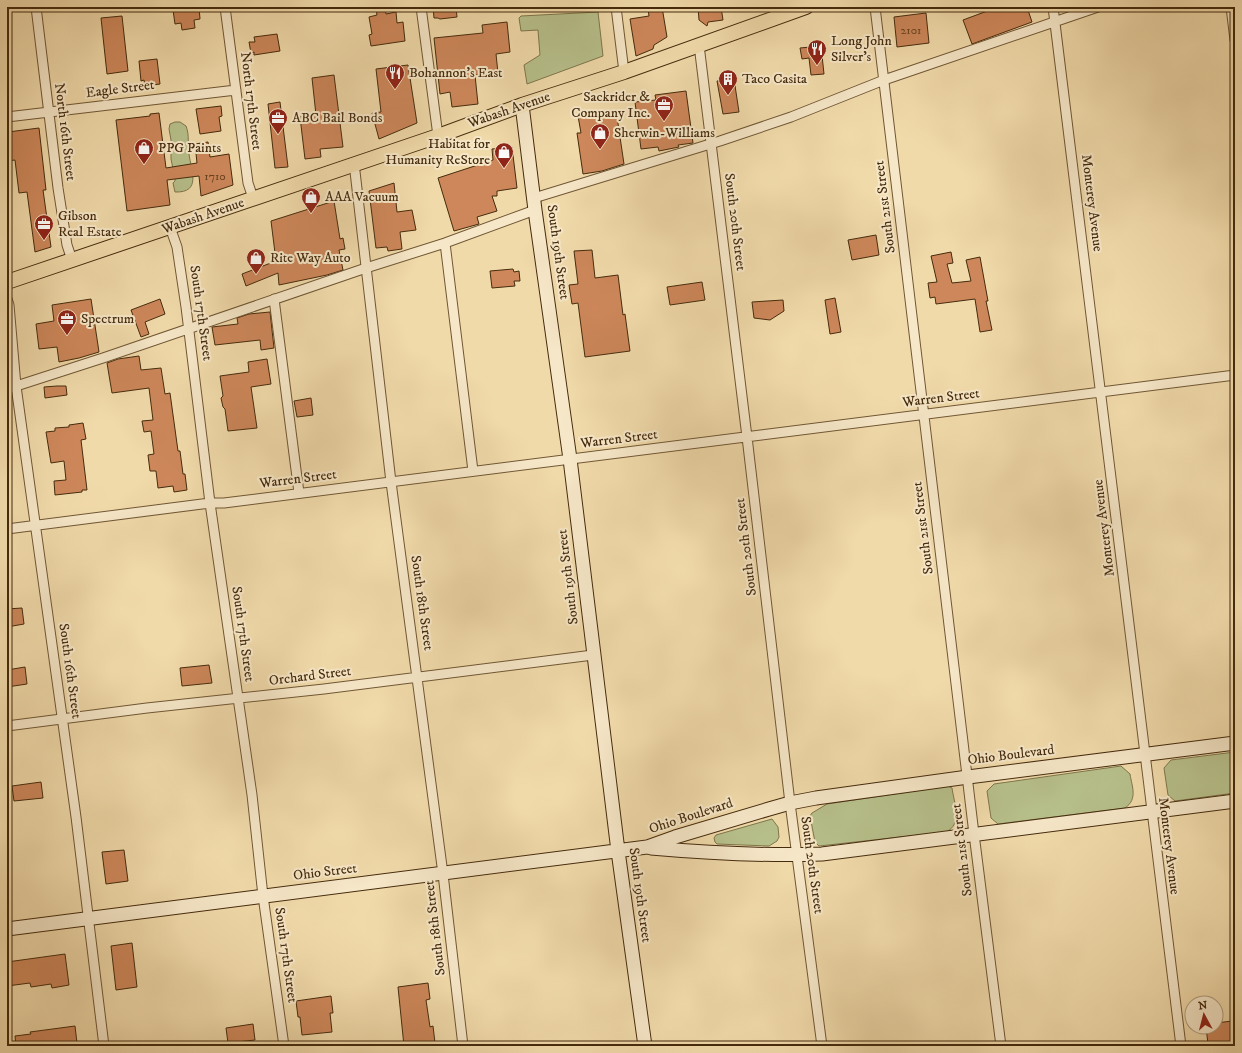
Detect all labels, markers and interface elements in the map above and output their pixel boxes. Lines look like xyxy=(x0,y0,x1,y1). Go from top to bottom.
house number: 2101 xyxy=(900,23,922,38)
place label: Long John Silver's xyxy=(831,32,892,66)
restaurant icon: Long John Silver's xyxy=(806,38,828,66)
street label: North 17th Street xyxy=(236,51,266,151)
restaurant icon: Bohannon's East xyxy=(384,62,406,90)
place label: Bohannon's East xyxy=(409,64,503,82)
building icon: Taco Casita xyxy=(717,68,739,96)
place label: Taco Casita xyxy=(742,70,807,88)
street label: Eagle Street xyxy=(85,76,156,102)
street label: North 16th Street xyxy=(50,82,80,182)
street label: Wabash Avenue xyxy=(465,87,553,133)
place label: Sackrider & Company Inc. xyxy=(571,88,650,122)
office icon: Sackrider & Company Inc. xyxy=(653,94,675,122)
office icon: ABC Bail Bonds xyxy=(267,107,289,135)
place label: ABC Bail Bonds xyxy=(292,109,383,127)
shop icon: Sherwin-Williams xyxy=(589,122,611,150)
place label: Sherwin-Williams xyxy=(614,124,715,142)
place label: Habitat for Humanity ReStore xyxy=(386,135,491,169)
shop icon: PPG Paints xyxy=(133,137,155,165)
place label: PPG Paints xyxy=(158,139,221,157)
shop icon: Habitat for Humanity ReStore xyxy=(493,141,515,169)
street label: Monterey Avenue xyxy=(1077,153,1107,253)
street label: South 21st Street xyxy=(870,159,900,254)
house number: 1710 xyxy=(204,169,226,184)
street label: South 20th Street xyxy=(720,172,750,272)
shop icon: AAA Vacuum xyxy=(300,186,322,214)
place label: AAA Vacuum xyxy=(325,188,399,206)
street label: Wabash Avenue xyxy=(159,193,247,239)
street label: South 19th Street xyxy=(542,203,574,301)
place label: Gibson Real Estate xyxy=(58,207,122,241)
office icon: Gibson Real Estate xyxy=(33,213,55,241)
shop icon: Rite Way Auto xyxy=(245,247,267,275)
place label: Rite Way Auto xyxy=(270,249,351,267)
street label: South 17th Street xyxy=(185,264,217,362)
office icon: Spectrum xyxy=(56,308,78,336)
place label: Spectrum xyxy=(81,310,135,328)
street label: Warren Street xyxy=(900,384,981,412)
street label: Warren Street xyxy=(578,425,659,453)
street label: Warren Street xyxy=(257,465,338,493)
street label: Monterey Avenue xyxy=(1089,478,1119,578)
street label: South 21st Street xyxy=(908,480,938,575)
street label: South 20th Street xyxy=(731,497,761,597)
street label: South 19th Street xyxy=(553,528,583,626)
street label: South 18th Street xyxy=(406,554,438,652)
street label: South 17th Street xyxy=(227,585,259,683)
street label: South 16th Street xyxy=(54,622,86,720)
street label: Orchard Street xyxy=(268,662,353,690)
street label: Ohio Boulevard xyxy=(967,741,1055,769)
street label: Ohio Boulevard xyxy=(647,794,735,838)
street label: Monterey Avenue xyxy=(1154,796,1184,896)
street label: South 21st Street xyxy=(947,802,977,897)
street label: South 20th Street xyxy=(796,815,828,915)
street label: South 19th Street xyxy=(624,846,656,944)
street label: Ohio Street xyxy=(292,859,358,885)
street label: South 18th Street xyxy=(420,879,450,977)
street label: South 17th Street xyxy=(270,906,302,1004)
north arrow xyxy=(1184,995,1224,1035)
text: N xyxy=(1198,999,1208,1014)

